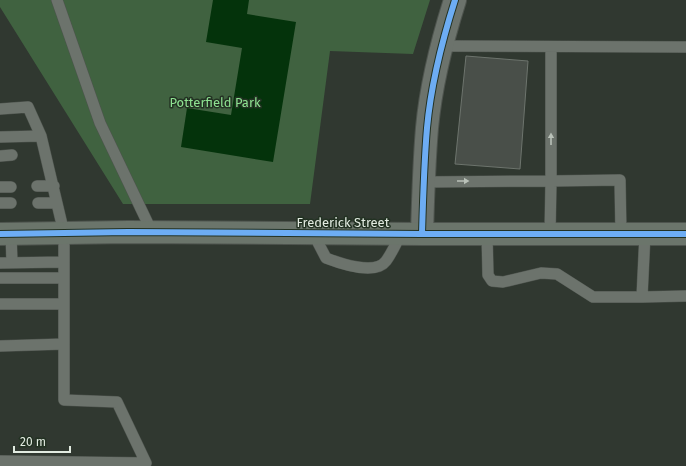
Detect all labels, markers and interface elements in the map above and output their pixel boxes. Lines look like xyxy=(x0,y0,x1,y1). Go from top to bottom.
park label: Potterfield Park xyxy=(169,95,261,110)
one-way arrow xyxy=(548,132,554,145)
one-way arrow xyxy=(457,178,470,184)
street label: Frederick Street xyxy=(297,215,390,230)
scale bar xyxy=(14,428,70,454)
text: 20 m xyxy=(20,435,46,449)

